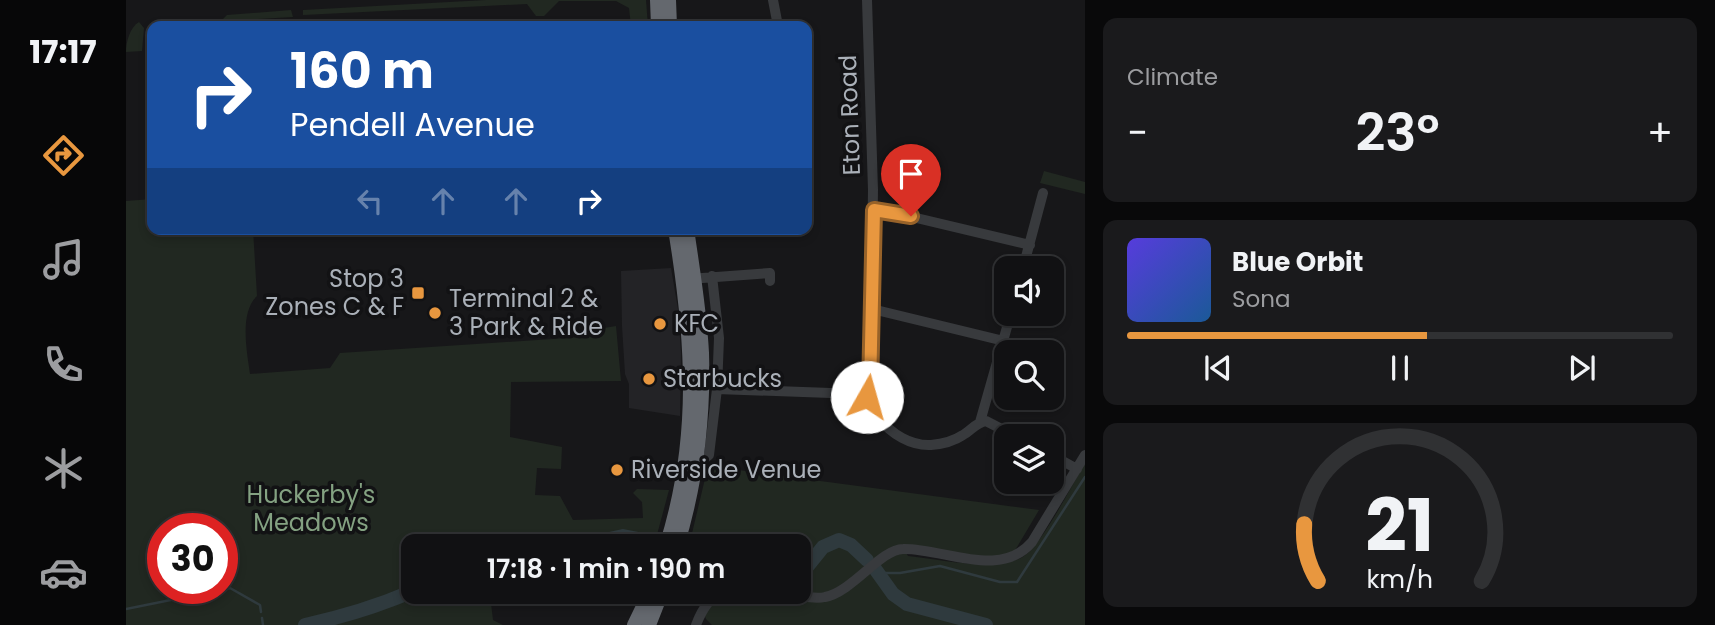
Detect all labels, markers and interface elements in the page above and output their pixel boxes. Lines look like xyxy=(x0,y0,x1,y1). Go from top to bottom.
text: 17:17 xyxy=(29,29,97,74)
text: 160 m xyxy=(290,37,434,105)
icon: right xyxy=(175,49,266,140)
street label: Eton Road xyxy=(831,54,868,176)
text: Climate xyxy=(1127,61,1218,93)
text: 23° xyxy=(1355,96,1440,169)
text: Pendell Avenue xyxy=(290,102,535,147)
text: − xyxy=(1127,106,1148,159)
text: + xyxy=(1647,106,1673,159)
icon: directions xyxy=(39,131,88,180)
pin xyxy=(881,144,941,216)
icon: arrive xyxy=(892,155,930,193)
icon: left xyxy=(351,182,389,220)
icon: ahead xyxy=(424,182,462,220)
icon: ahead xyxy=(497,182,535,220)
icon: right xyxy=(570,182,608,220)
icon: music xyxy=(39,235,88,284)
text: Blue Orbit xyxy=(1232,244,1363,280)
map controls xyxy=(994,256,1064,494)
button: sound xyxy=(994,256,1064,326)
place label: Stop 3 Zones C & F xyxy=(265,262,404,323)
place label: Terminal 2 & 3 Park & Ride xyxy=(449,282,603,343)
text: Sona xyxy=(1232,283,1291,315)
marker: Stop 3 Zones C & F xyxy=(410,285,426,301)
marker: Terminal 2 & 3 Park & Ride xyxy=(427,305,443,321)
place label: KFC xyxy=(674,307,719,340)
marker: KFC xyxy=(652,316,668,332)
icon: phone xyxy=(39,340,88,389)
button: search xyxy=(994,340,1064,410)
icon: previous xyxy=(1199,349,1237,387)
icon: pause xyxy=(1381,349,1419,387)
icon: next xyxy=(1563,349,1601,387)
position arrow xyxy=(830,360,904,434)
place label: Starbucks xyxy=(663,362,782,395)
marker: Starbucks xyxy=(641,371,657,387)
button: layers xyxy=(994,424,1064,494)
icon: climate xyxy=(39,444,88,493)
place label: Riverside Venue xyxy=(631,453,821,486)
marker: Riverside Venue xyxy=(609,462,625,478)
text: 21 xyxy=(1366,475,1434,576)
park label: Huckerby's Meadows xyxy=(247,478,375,539)
speed limit sign: 30 xyxy=(147,513,238,604)
icon: car xyxy=(39,548,88,597)
text: 17:18 · 1 min · 190 m xyxy=(487,551,725,587)
text: km/h xyxy=(1367,562,1433,597)

